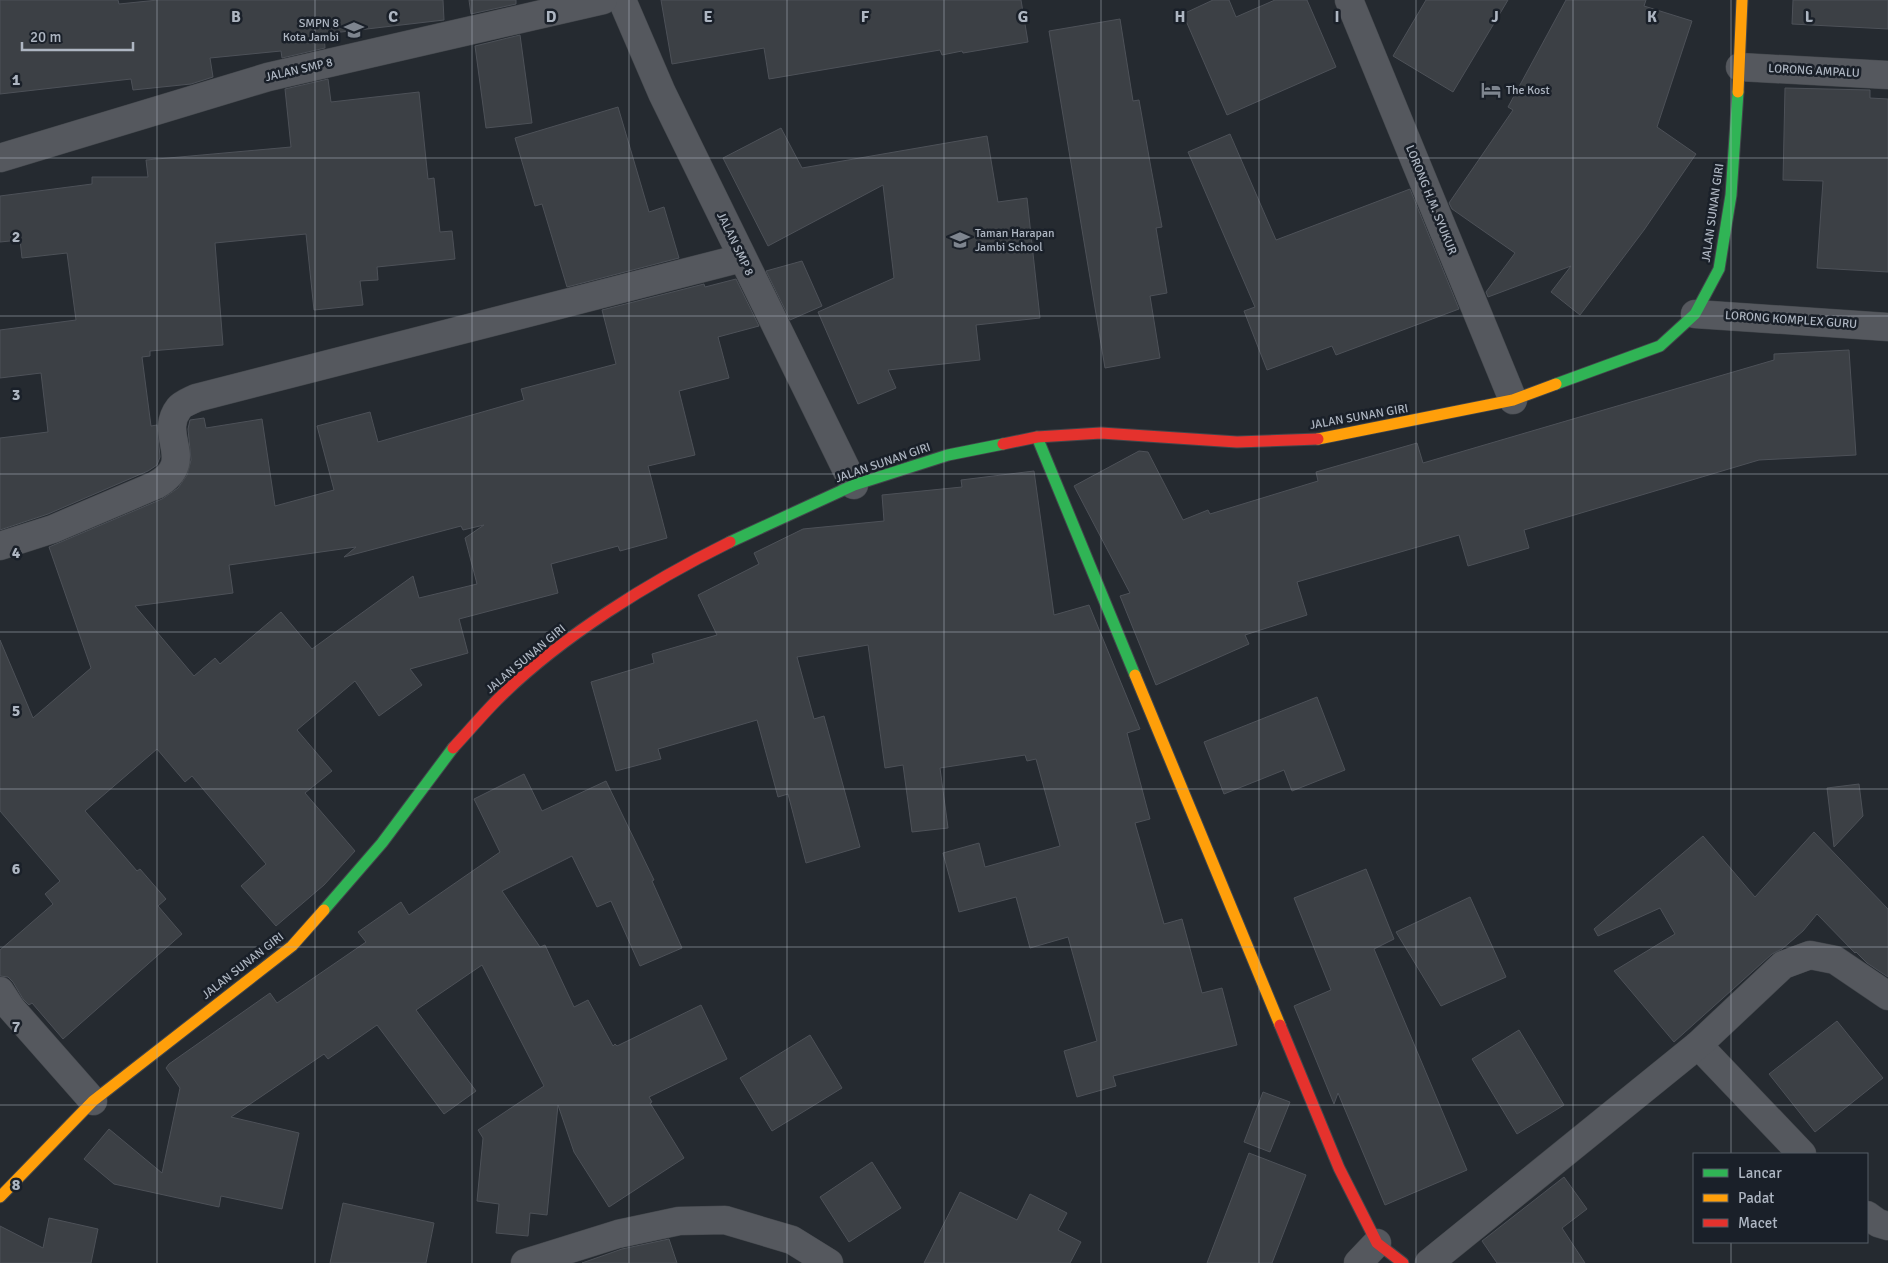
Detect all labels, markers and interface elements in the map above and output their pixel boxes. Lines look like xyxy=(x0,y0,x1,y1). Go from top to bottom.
text: B xyxy=(231,7,241,27)
text: C xyxy=(388,7,398,27)
text: D xyxy=(546,7,557,27)
text: E xyxy=(703,7,713,27)
text: F xyxy=(861,7,870,27)
text: G xyxy=(1018,7,1028,27)
text: H xyxy=(1175,7,1185,27)
text: I xyxy=(1334,7,1340,27)
text: J xyxy=(1491,7,1499,27)
text: K xyxy=(1647,7,1657,27)
text: L xyxy=(1805,7,1814,27)
place label: SMPN 8 Kota Jambi xyxy=(283,16,339,45)
school or university icon: SMPN 8 Kota Jambi xyxy=(343,19,365,41)
scale bar xyxy=(22,20,134,52)
text: 20 m xyxy=(30,28,61,46)
street label: JALAN SMP 8 xyxy=(264,55,334,85)
street label: LORONG AMPALU xyxy=(1768,61,1860,81)
text: 1 xyxy=(12,70,21,90)
hotel icon: The Kost xyxy=(1480,79,1502,101)
place label: The Kost xyxy=(1506,83,1550,98)
street label: LORONG H.M. SYUKUR xyxy=(1402,143,1460,257)
street label: JALAN SUNAN GIRI xyxy=(1699,163,1727,263)
street label: JALAN SMP 8 xyxy=(713,210,757,278)
place label: Taman Harapan Jambi School xyxy=(975,226,1055,255)
text: 2 xyxy=(12,227,20,247)
school or university icon: Taman Harapan Jambi School xyxy=(949,229,971,251)
street label: LORONG KOMPLEX GURU xyxy=(1725,308,1857,332)
text: 3 xyxy=(12,385,20,405)
street label: JALAN SUNAN GIRI xyxy=(1309,401,1409,433)
street label: JALAN SUNAN GIRI xyxy=(833,440,933,486)
text: 4 xyxy=(12,543,21,563)
street label: JALAN SUNAN GIRI xyxy=(483,621,569,697)
text: 5 xyxy=(12,701,20,721)
text: 6 xyxy=(12,859,21,879)
street label: JALAN SUNAN GIRI xyxy=(199,929,287,1003)
text: 7 xyxy=(12,1017,21,1037)
legend xyxy=(1693,1153,1868,1243)
text: Lancar xyxy=(1738,1164,1782,1182)
text: 8 xyxy=(12,1175,21,1195)
text: Padat xyxy=(1738,1189,1774,1207)
text: Macet xyxy=(1738,1214,1777,1232)

